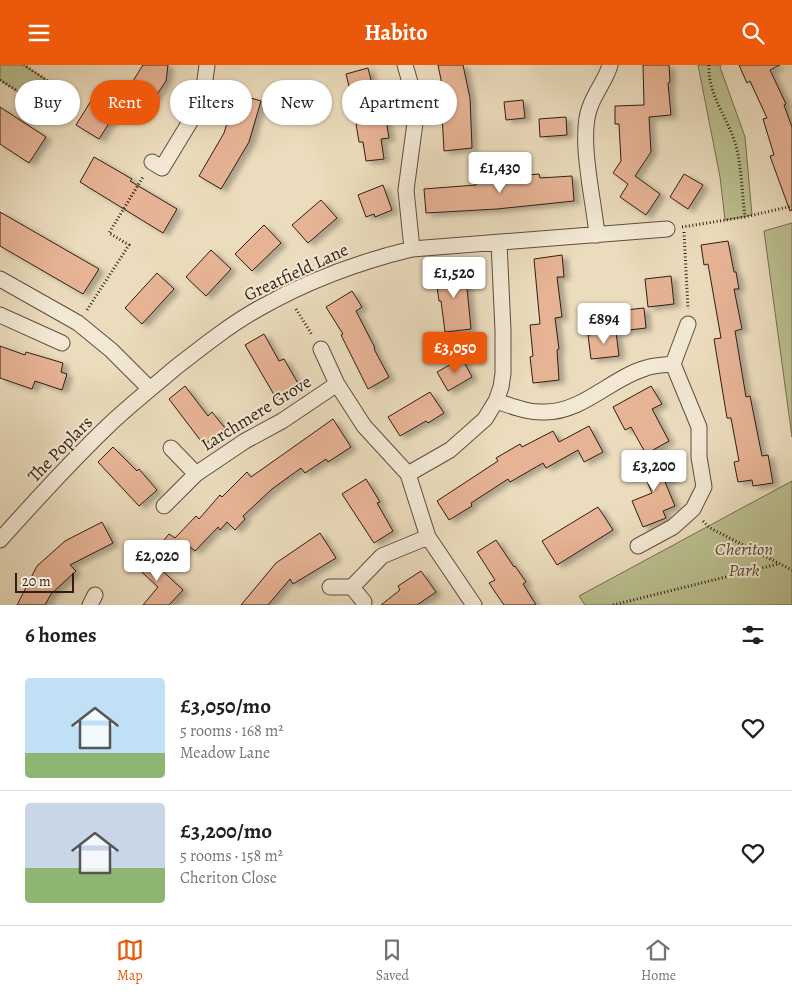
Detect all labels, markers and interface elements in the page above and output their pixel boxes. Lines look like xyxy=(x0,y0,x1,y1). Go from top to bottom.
text: Habito xyxy=(364,18,428,48)
icon: menu xyxy=(25,19,53,47)
icon: search xyxy=(739,19,767,47)
chip: Buy xyxy=(15,80,80,125)
chip: Rent xyxy=(90,80,160,125)
chip: Filters xyxy=(170,80,252,125)
chip: New xyxy=(262,80,332,125)
chip: Apartment xyxy=(342,80,457,125)
pin: £1,430 xyxy=(459,151,541,194)
text: £1,430 xyxy=(480,157,520,179)
street label: Greatfield Lane xyxy=(240,237,352,307)
pin: £1,520 xyxy=(413,257,495,299)
text: £1,520 xyxy=(434,262,474,284)
pin: £894 xyxy=(574,303,634,345)
text: £894 xyxy=(589,308,619,330)
pin: £3,050 xyxy=(414,331,496,374)
text: £3,050 xyxy=(434,337,476,359)
street label: Larchmere Grove xyxy=(196,370,316,456)
street label: The Poplars xyxy=(22,410,98,488)
pin: £3,200 xyxy=(613,449,695,492)
text: £3,200 xyxy=(632,455,676,477)
park label: Cheriton Park xyxy=(715,537,773,582)
pin: £2,020 xyxy=(116,539,198,582)
text: £2,020 xyxy=(135,545,179,567)
scale bar xyxy=(15,570,74,593)
text: 20 m xyxy=(22,572,51,591)
text: 6 homes xyxy=(25,621,97,649)
icon: filters xyxy=(739,621,767,649)
text: £3,050/mo xyxy=(180,692,271,720)
icon: home xyxy=(65,698,125,758)
icon: heart xyxy=(739,714,767,742)
text: 5 rooms · 168 m² xyxy=(180,720,284,742)
text: Meadow Lane xyxy=(180,742,270,764)
text: £3,200/mo xyxy=(180,817,272,845)
icon: home xyxy=(65,823,125,883)
icon: heart xyxy=(739,839,767,867)
text: 5 rooms · 158 m² xyxy=(180,845,283,867)
text: Cheriton Close xyxy=(180,867,277,889)
tab: Map xyxy=(116,936,144,985)
tab: Saved xyxy=(376,936,409,985)
tab: Home xyxy=(641,936,676,985)

